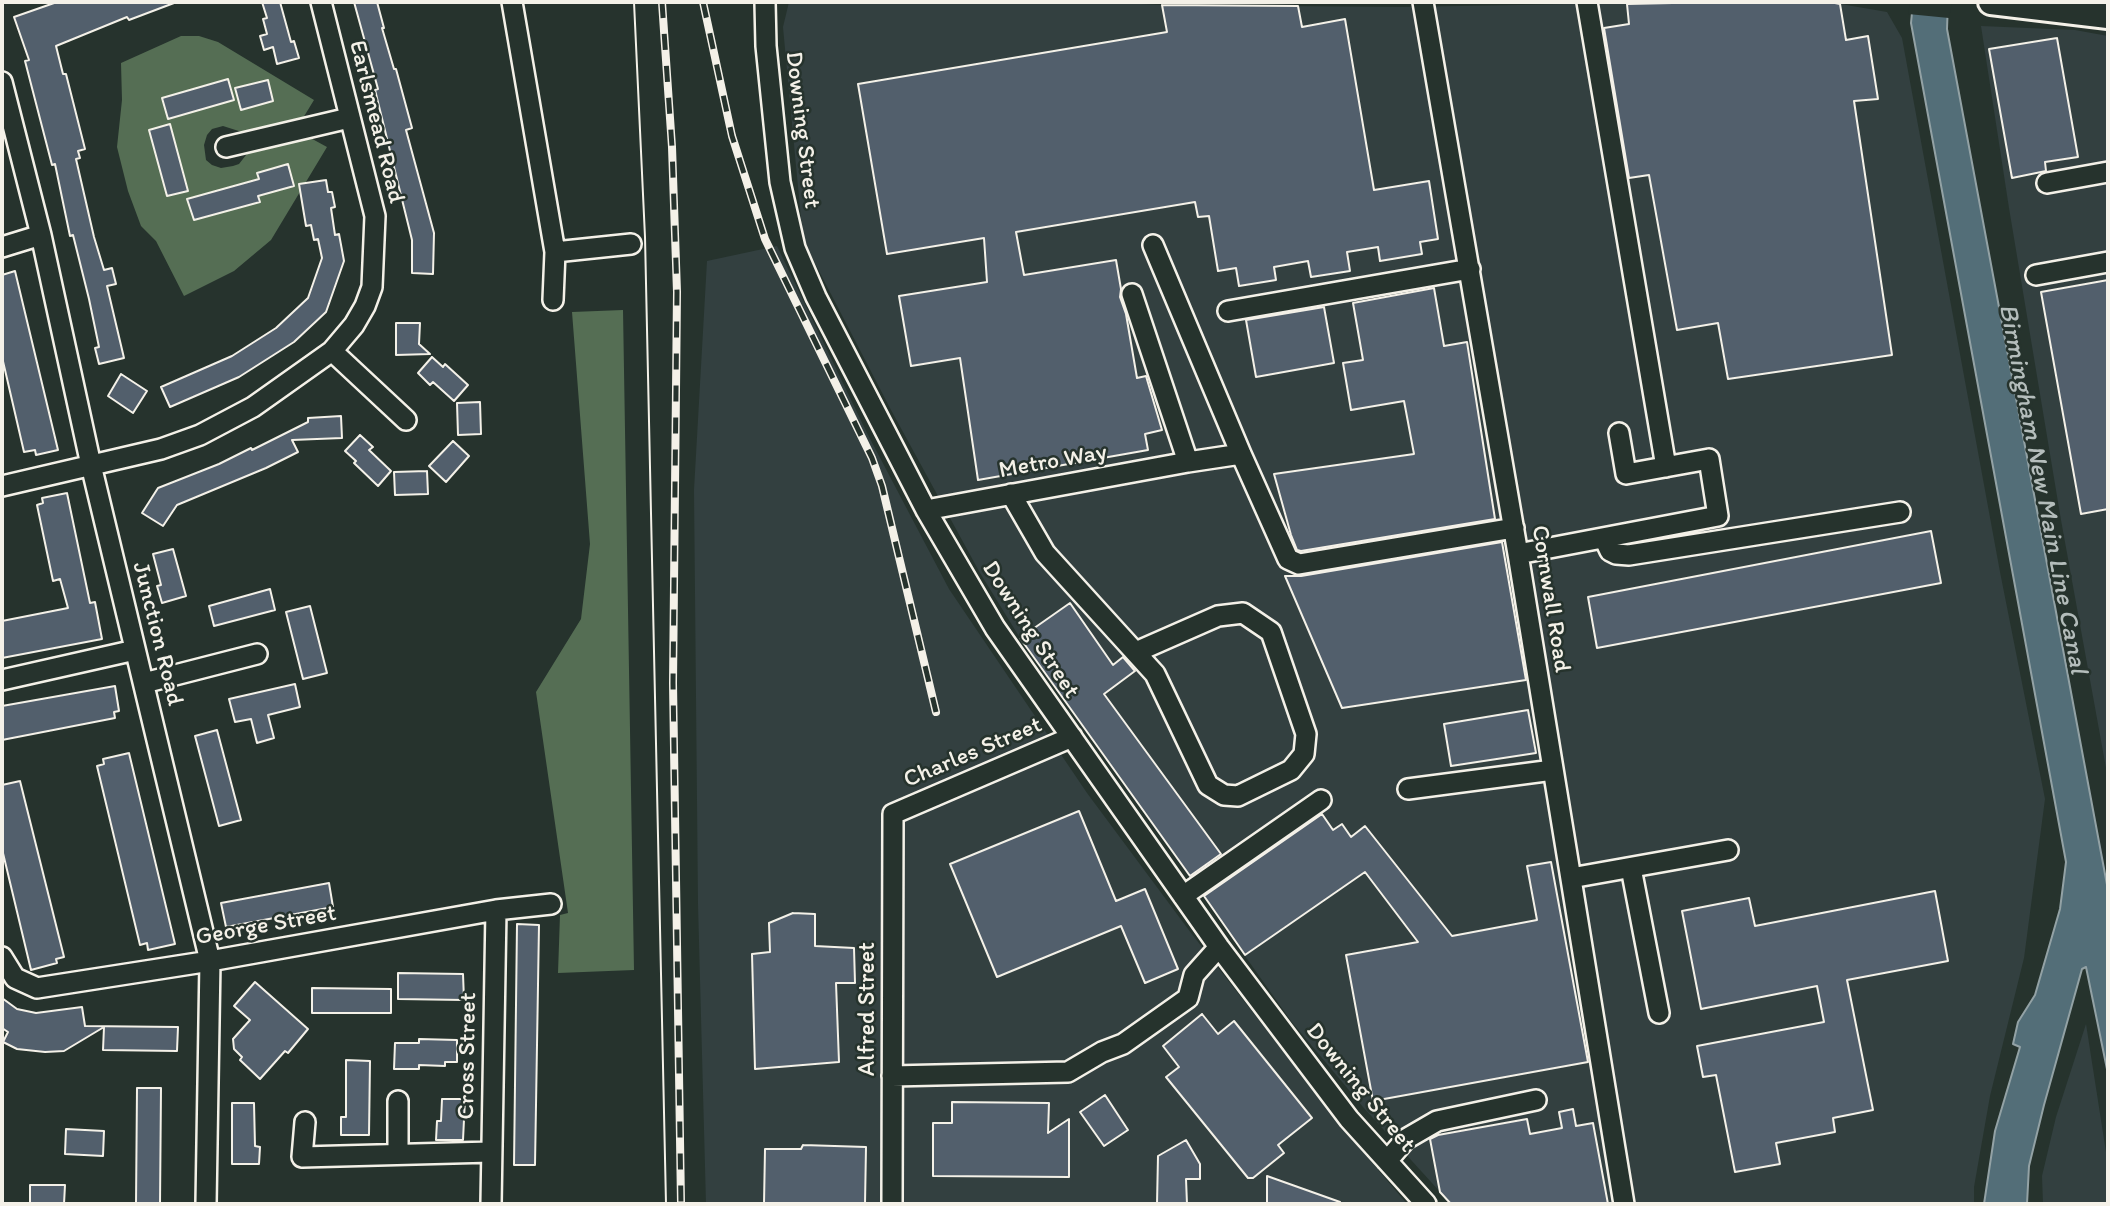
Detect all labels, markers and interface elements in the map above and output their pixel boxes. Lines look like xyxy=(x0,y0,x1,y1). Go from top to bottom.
street label: Earlsmead Road xyxy=(342,38,410,206)
street label: Downing Street xyxy=(778,50,826,210)
water label: Birmingham New Main Line Canal xyxy=(1991,301,2093,677)
street label: Metro Way xyxy=(997,438,1109,486)
street label: Cornwall Road xyxy=(1524,523,1576,675)
street label: Downing Street xyxy=(975,556,1085,704)
street label: Junction Road xyxy=(125,559,189,709)
street label: Charles Street xyxy=(899,711,1047,795)
street label: George Street xyxy=(193,899,339,953)
street label: Alfred Street xyxy=(854,942,882,1076)
street label: Cross Street xyxy=(452,992,484,1120)
street label: Downing Street xyxy=(1299,1017,1421,1159)

